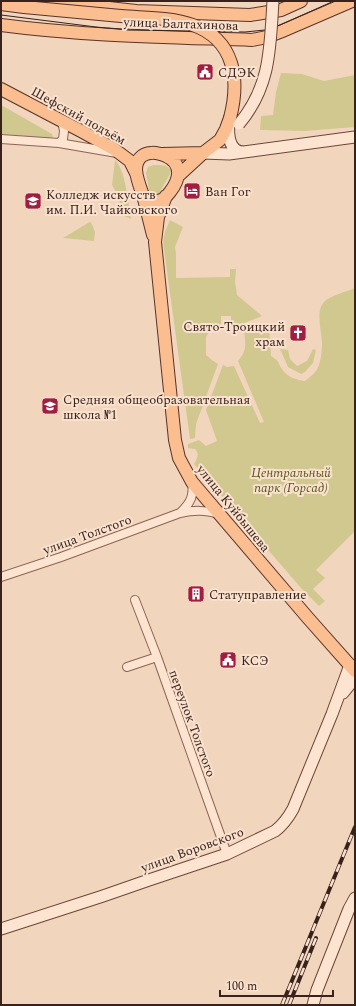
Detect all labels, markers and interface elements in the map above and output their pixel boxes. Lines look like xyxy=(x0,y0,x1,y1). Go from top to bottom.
street label: улица Балтахинова xyxy=(122,12,240,36)
public building icon: СДЭК xyxy=(195,62,215,82)
place label: СДЭК xyxy=(218,63,256,83)
street label: Шефский подъём xyxy=(27,81,130,150)
hotel icon: Ван Гог xyxy=(182,181,202,201)
place label: Ван Гог xyxy=(205,182,251,202)
place label: Колледж искусств им. П.И. Чайковского xyxy=(46,185,177,220)
school or university icon: Колледж искусств им. П.И. Чайковского xyxy=(23,191,43,211)
place label: Свято-Троицкий храм xyxy=(183,317,285,352)
church icon: Свято-Троицкий храм xyxy=(288,323,308,343)
place label: Средняя общеобразовательная школа №1 xyxy=(63,390,250,425)
school or university icon: Средняя общеобразовательная школа №1 xyxy=(40,396,60,416)
street label: улица Куйбышева xyxy=(191,460,275,557)
park label: Центральный парк (Горсад) xyxy=(251,463,331,498)
street label: улица Толстого xyxy=(39,510,134,561)
building icon: Статуправление xyxy=(186,584,206,604)
place label: Статуправление xyxy=(209,585,307,605)
public building icon: КСЭ xyxy=(218,650,238,670)
place label: КСЭ xyxy=(241,651,269,671)
street label: переулок Толстого xyxy=(163,667,221,780)
street label: улица Воровского xyxy=(137,822,247,878)
scale bar xyxy=(220,972,333,998)
text: 100 m xyxy=(226,977,257,996)

